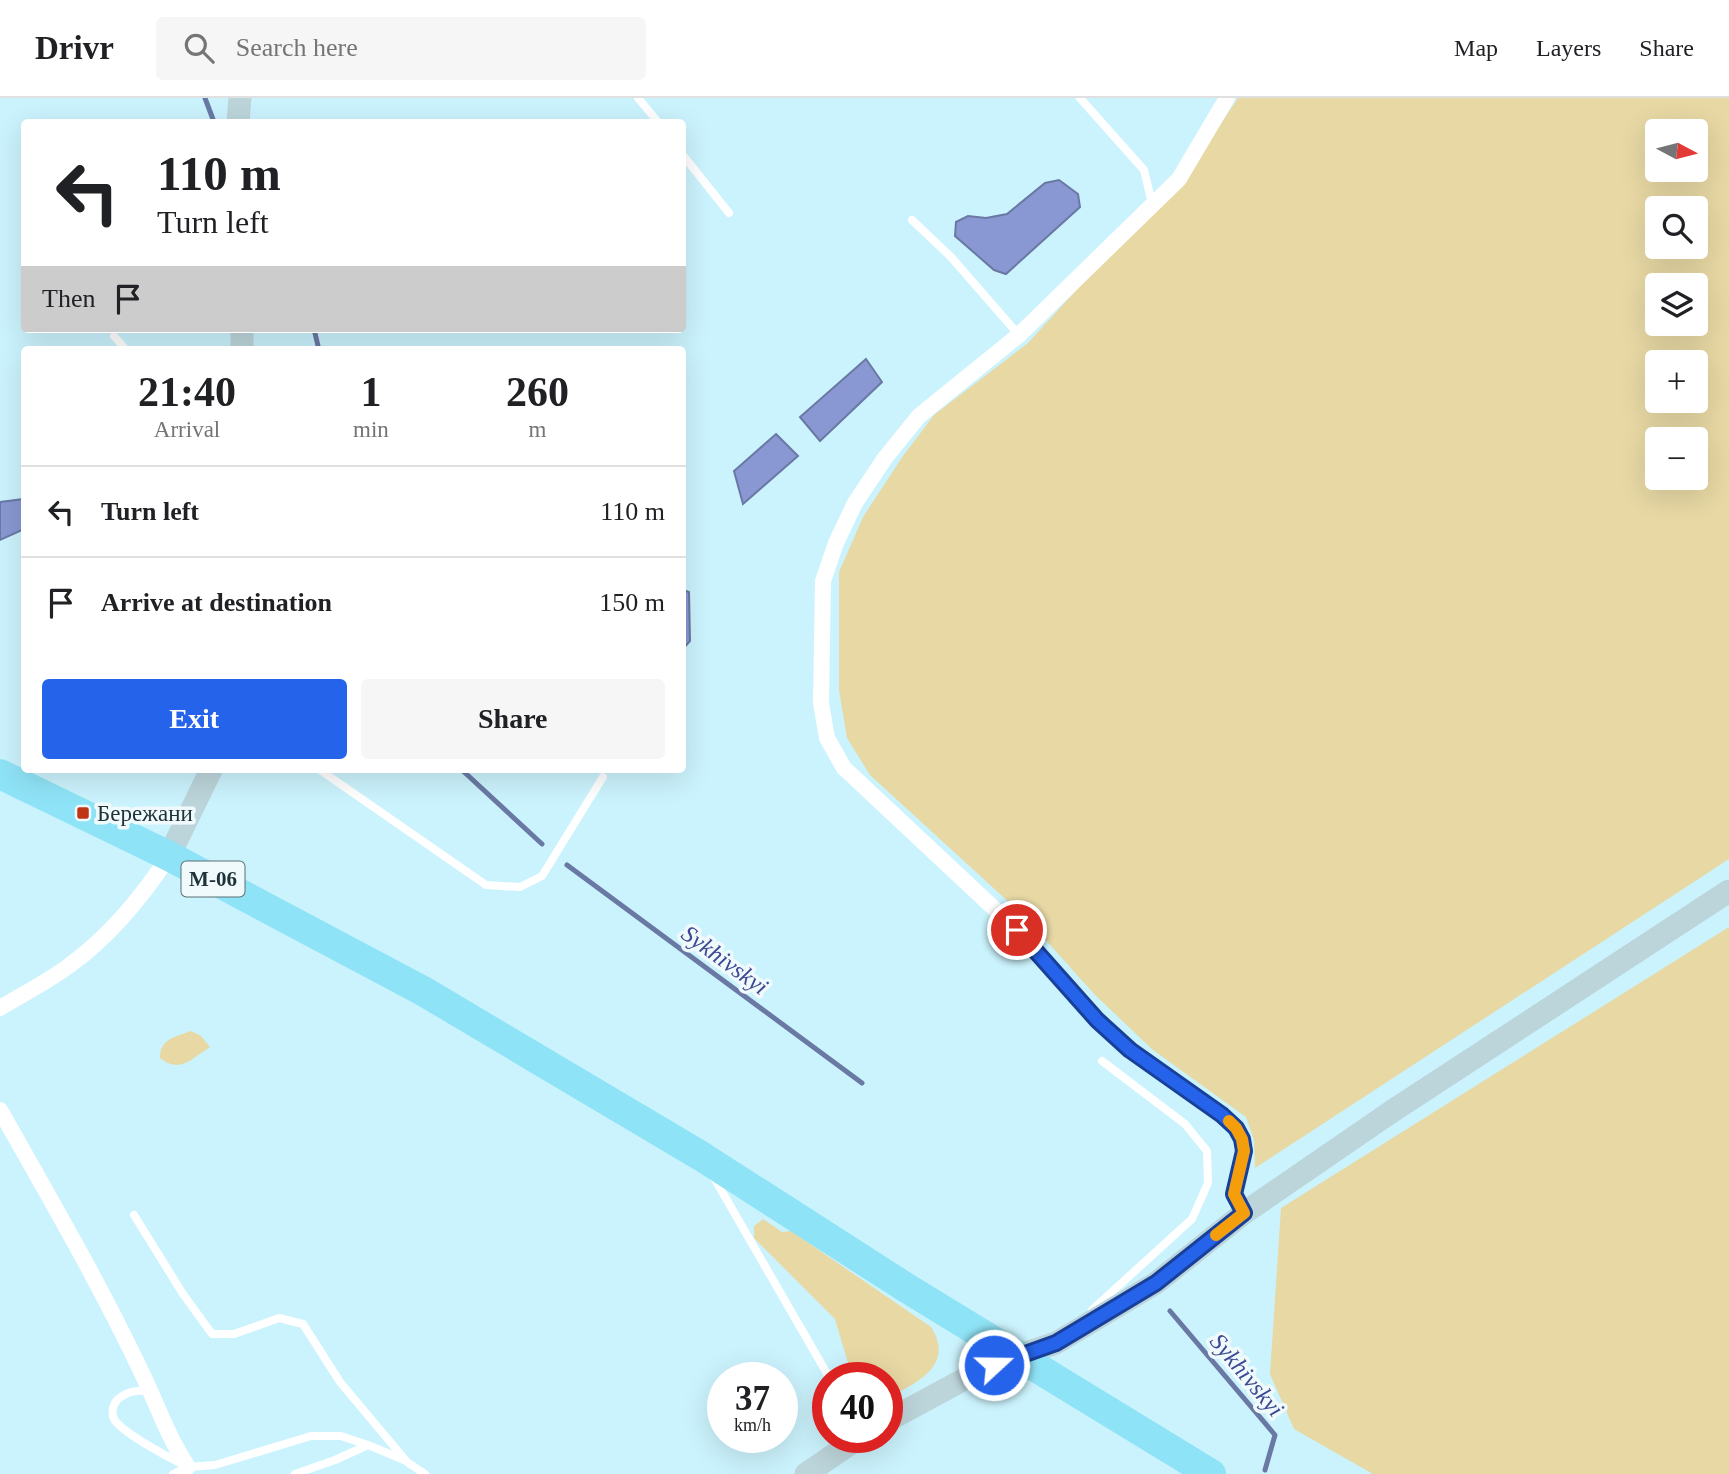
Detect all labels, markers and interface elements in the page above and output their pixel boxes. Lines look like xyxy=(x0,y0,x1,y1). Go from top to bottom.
search box xyxy=(156,17,646,80)
icon: search xyxy=(180,29,218,67)
text: Drivr xyxy=(35,30,114,66)
text: Search here xyxy=(236,33,358,62)
text: Map xyxy=(1454,35,1498,61)
text: Layers xyxy=(1536,35,1601,61)
text: Share xyxy=(1639,35,1694,61)
north arrow xyxy=(1645,119,1708,182)
map controls xyxy=(1645,119,1708,490)
text: 110 m xyxy=(157,146,281,201)
icon: left xyxy=(42,147,133,238)
button: search xyxy=(1645,196,1708,259)
text: Turn left xyxy=(157,204,269,240)
button: layers xyxy=(1645,273,1708,336)
icon: arrive xyxy=(109,280,147,318)
text: Then xyxy=(42,284,95,313)
button: + xyxy=(1645,350,1708,413)
text: 21:40 xyxy=(138,369,236,415)
text: 1 xyxy=(360,369,381,415)
text: 260 xyxy=(506,369,569,415)
text: Arrival xyxy=(154,417,220,442)
text: min xyxy=(353,417,389,442)
text: m xyxy=(528,417,546,442)
button: − xyxy=(1645,427,1708,490)
icon: left xyxy=(42,493,80,531)
text: Turn left xyxy=(101,497,199,526)
text: 110 m xyxy=(600,497,665,526)
icon: arrive xyxy=(42,584,80,622)
text: Arrive at destination xyxy=(101,588,332,617)
text: 150 m xyxy=(599,588,665,617)
button: Exit xyxy=(42,679,347,759)
button: Share xyxy=(361,679,665,759)
place label: Бережани xyxy=(97,801,193,826)
marker: Бережани xyxy=(75,805,91,821)
road number: М-06 xyxy=(182,862,244,896)
pin xyxy=(987,900,1047,960)
icon: arrive xyxy=(998,911,1036,949)
water label: Sykhivskyi xyxy=(677,920,773,1000)
position arrow xyxy=(957,1328,1031,1402)
water label: Sykhivskyi xyxy=(1205,1328,1289,1422)
speed limit sign: 40 xyxy=(812,1362,903,1453)
text: 37 xyxy=(735,1379,770,1418)
text: km/h xyxy=(734,1415,771,1435)

